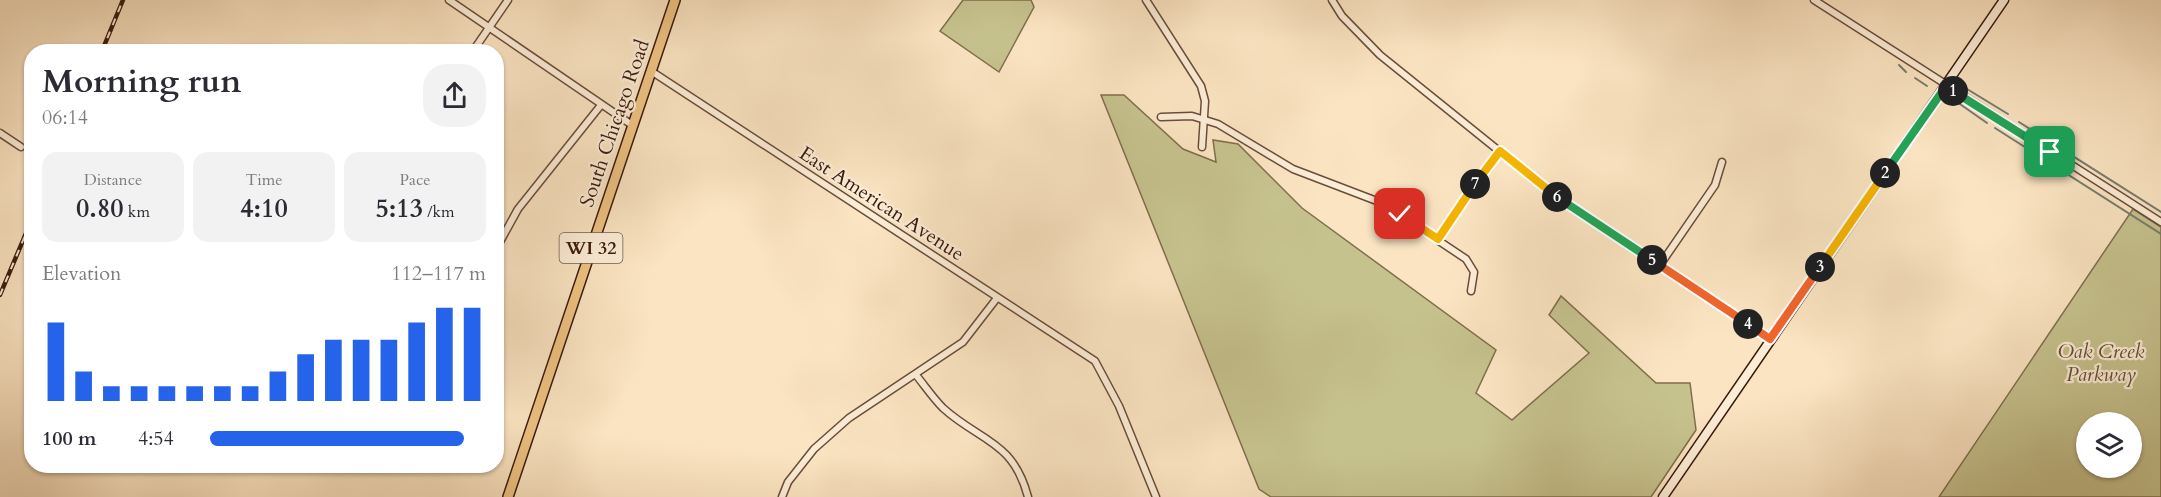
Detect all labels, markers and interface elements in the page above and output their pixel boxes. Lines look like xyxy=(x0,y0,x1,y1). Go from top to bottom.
street label: South Chicago Road xyxy=(573,35,656,211)
text: Morning run xyxy=(42,59,242,104)
button: share xyxy=(423,64,486,127)
pin: 1 xyxy=(1938,76,1968,106)
text: 1 xyxy=(1949,80,1957,102)
text: 06:14 xyxy=(42,104,88,131)
pin xyxy=(2024,126,2075,177)
icon: arrive xyxy=(2033,135,2066,168)
street label: East American Avenue xyxy=(794,140,970,267)
pin: 2 xyxy=(1870,158,1900,188)
text: 2 xyxy=(1881,162,1889,184)
text: Distance xyxy=(84,169,142,191)
text: Time xyxy=(245,169,283,191)
text: Pace xyxy=(400,169,430,191)
pin: 7 xyxy=(1460,169,1490,199)
text: 7 xyxy=(1471,173,1479,195)
pin: 6 xyxy=(1542,182,1572,212)
text: 6 xyxy=(1553,186,1561,208)
pin xyxy=(1374,188,1425,239)
text: 0.80 xyxy=(76,191,124,226)
text: 4:10 xyxy=(240,191,288,226)
text: 5:13 xyxy=(375,191,423,226)
icon: check xyxy=(1383,197,1416,230)
text: km xyxy=(124,201,150,223)
text: /km xyxy=(423,201,455,223)
road number: WI 32 xyxy=(560,233,622,263)
pin: 5 xyxy=(1637,245,1667,275)
text: 5 xyxy=(1648,249,1656,271)
pin: 3 xyxy=(1805,252,1835,282)
text: 3 xyxy=(1816,256,1824,278)
text: Elevation xyxy=(42,260,121,287)
text: 112–117 m xyxy=(391,260,486,287)
pin: 4 xyxy=(1733,309,1763,339)
text: 4 xyxy=(1744,313,1752,335)
park label: Oak Creek Parkway xyxy=(2058,338,2145,388)
map controls xyxy=(2076,412,2142,478)
button: layers xyxy=(2076,412,2142,478)
text: 100 m xyxy=(42,425,97,452)
text: 4:54 xyxy=(138,425,174,452)

